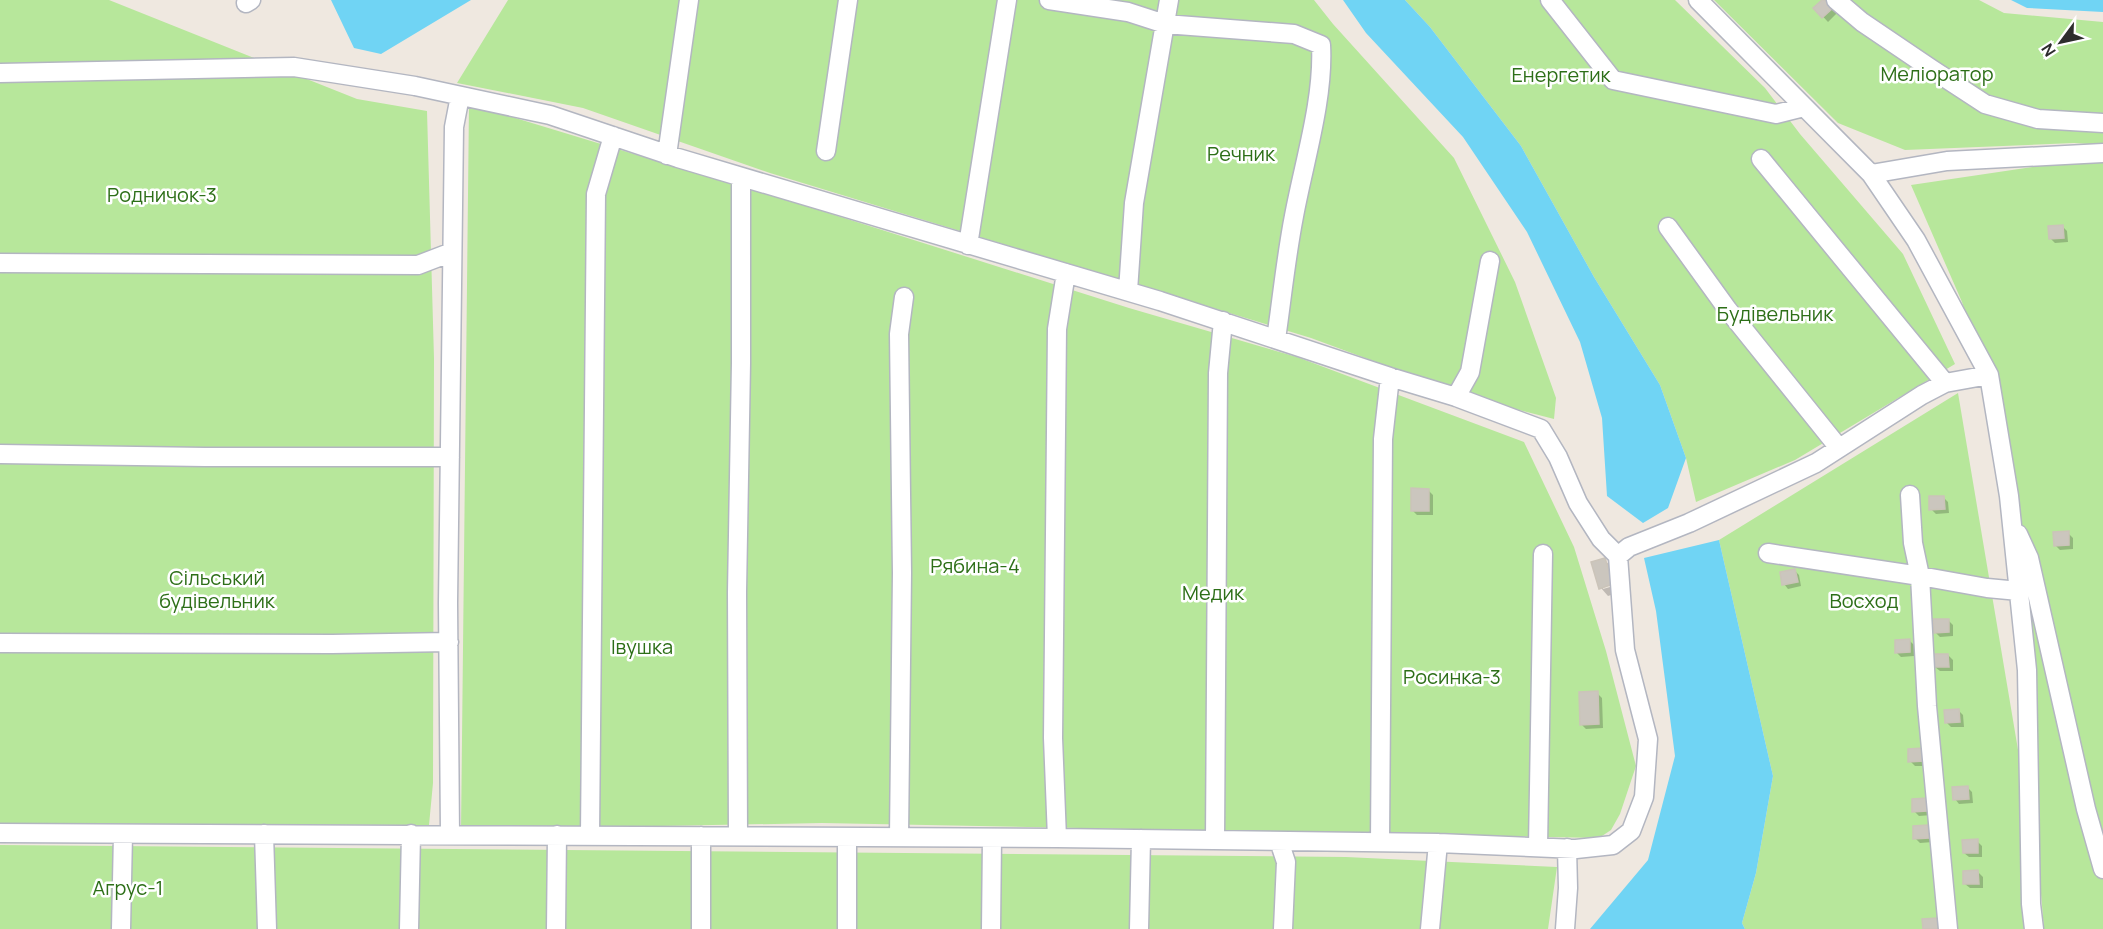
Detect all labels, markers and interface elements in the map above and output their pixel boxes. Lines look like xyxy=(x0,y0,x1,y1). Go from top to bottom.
north arrow xyxy=(2031,12,2091,72)
text: N xyxy=(2036,39,2061,61)
park label: Меліоратор xyxy=(1880,60,1994,87)
park label: Енергетик xyxy=(1511,61,1612,88)
park label: Речник xyxy=(1207,140,1276,167)
park label: Родничок-3 xyxy=(107,181,217,208)
park label: Будівельник xyxy=(1717,300,1834,327)
park label: Рябина-4 xyxy=(930,552,1020,579)
park label: Сільський будівельник xyxy=(159,564,276,614)
park label: Медик xyxy=(1182,579,1245,606)
park label: Восход xyxy=(1829,587,1899,614)
park label: Івушка xyxy=(611,633,673,660)
park label: Росинка-3 xyxy=(1403,663,1501,690)
park label: Агрус-1 xyxy=(93,874,163,901)

